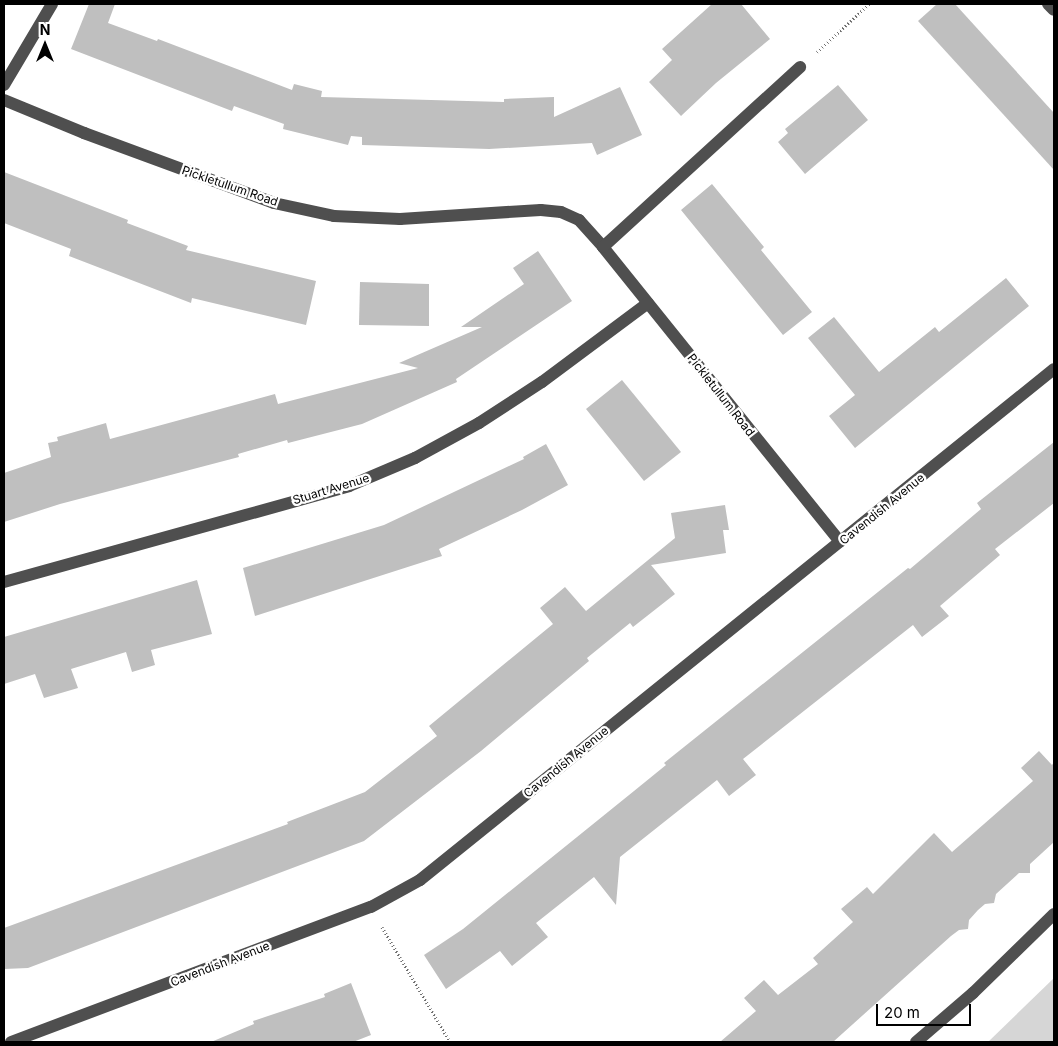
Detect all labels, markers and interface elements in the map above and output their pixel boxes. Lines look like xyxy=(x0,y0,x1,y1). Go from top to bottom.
north arrow xyxy=(20,20,70,70)
text: N xyxy=(40,21,50,38)
street label: Pickletullum Road xyxy=(180,163,280,209)
street label: Pickletullum Road xyxy=(684,351,758,439)
street label: Stuart Avenue xyxy=(291,470,371,508)
street label: Cavendish Avenue xyxy=(837,470,927,548)
street label: Cavendish Avenue xyxy=(521,723,611,801)
street label: Cavendish Avenue xyxy=(168,938,272,990)
scale bar xyxy=(878,994,973,1026)
text: 20 m xyxy=(884,1003,920,1022)

